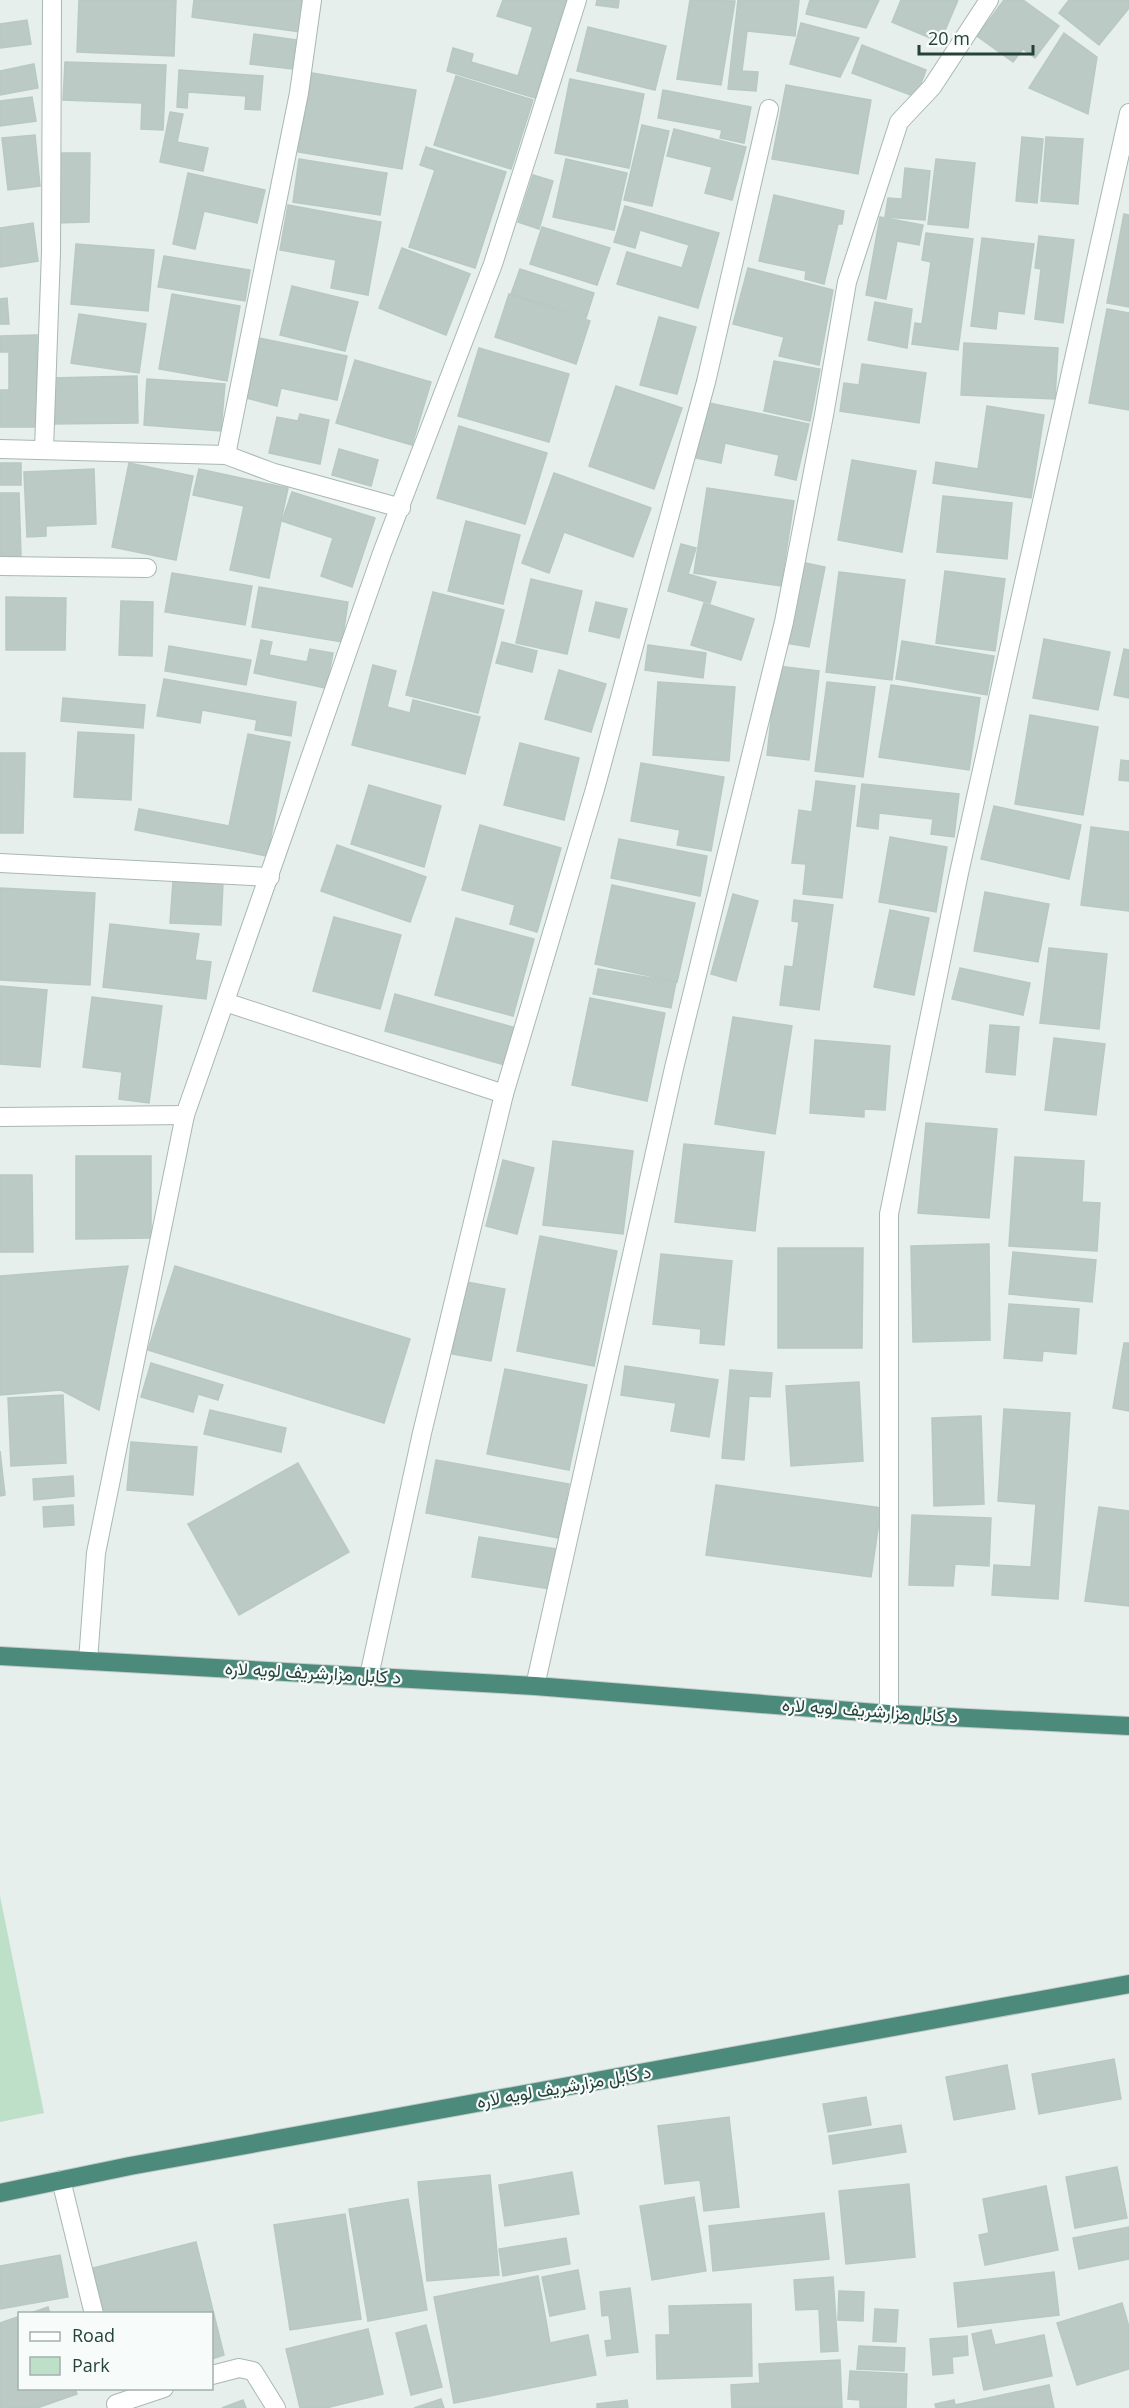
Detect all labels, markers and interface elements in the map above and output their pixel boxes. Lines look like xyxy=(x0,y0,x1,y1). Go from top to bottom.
scale bar xyxy=(919,18,1033,56)
text: 20 m xyxy=(928,26,970,50)
street label: د کابل مزارشریف لویه لاره xyxy=(224,1655,402,1689)
street label: د کابل مزارشریف لویه لاره xyxy=(781,1692,959,1728)
street label: د کابل مزارشریف لویه لاره xyxy=(475,2059,653,2113)
legend xyxy=(18,2312,213,2390)
text: Road xyxy=(72,2323,115,2347)
text: Park xyxy=(72,2353,110,2377)

